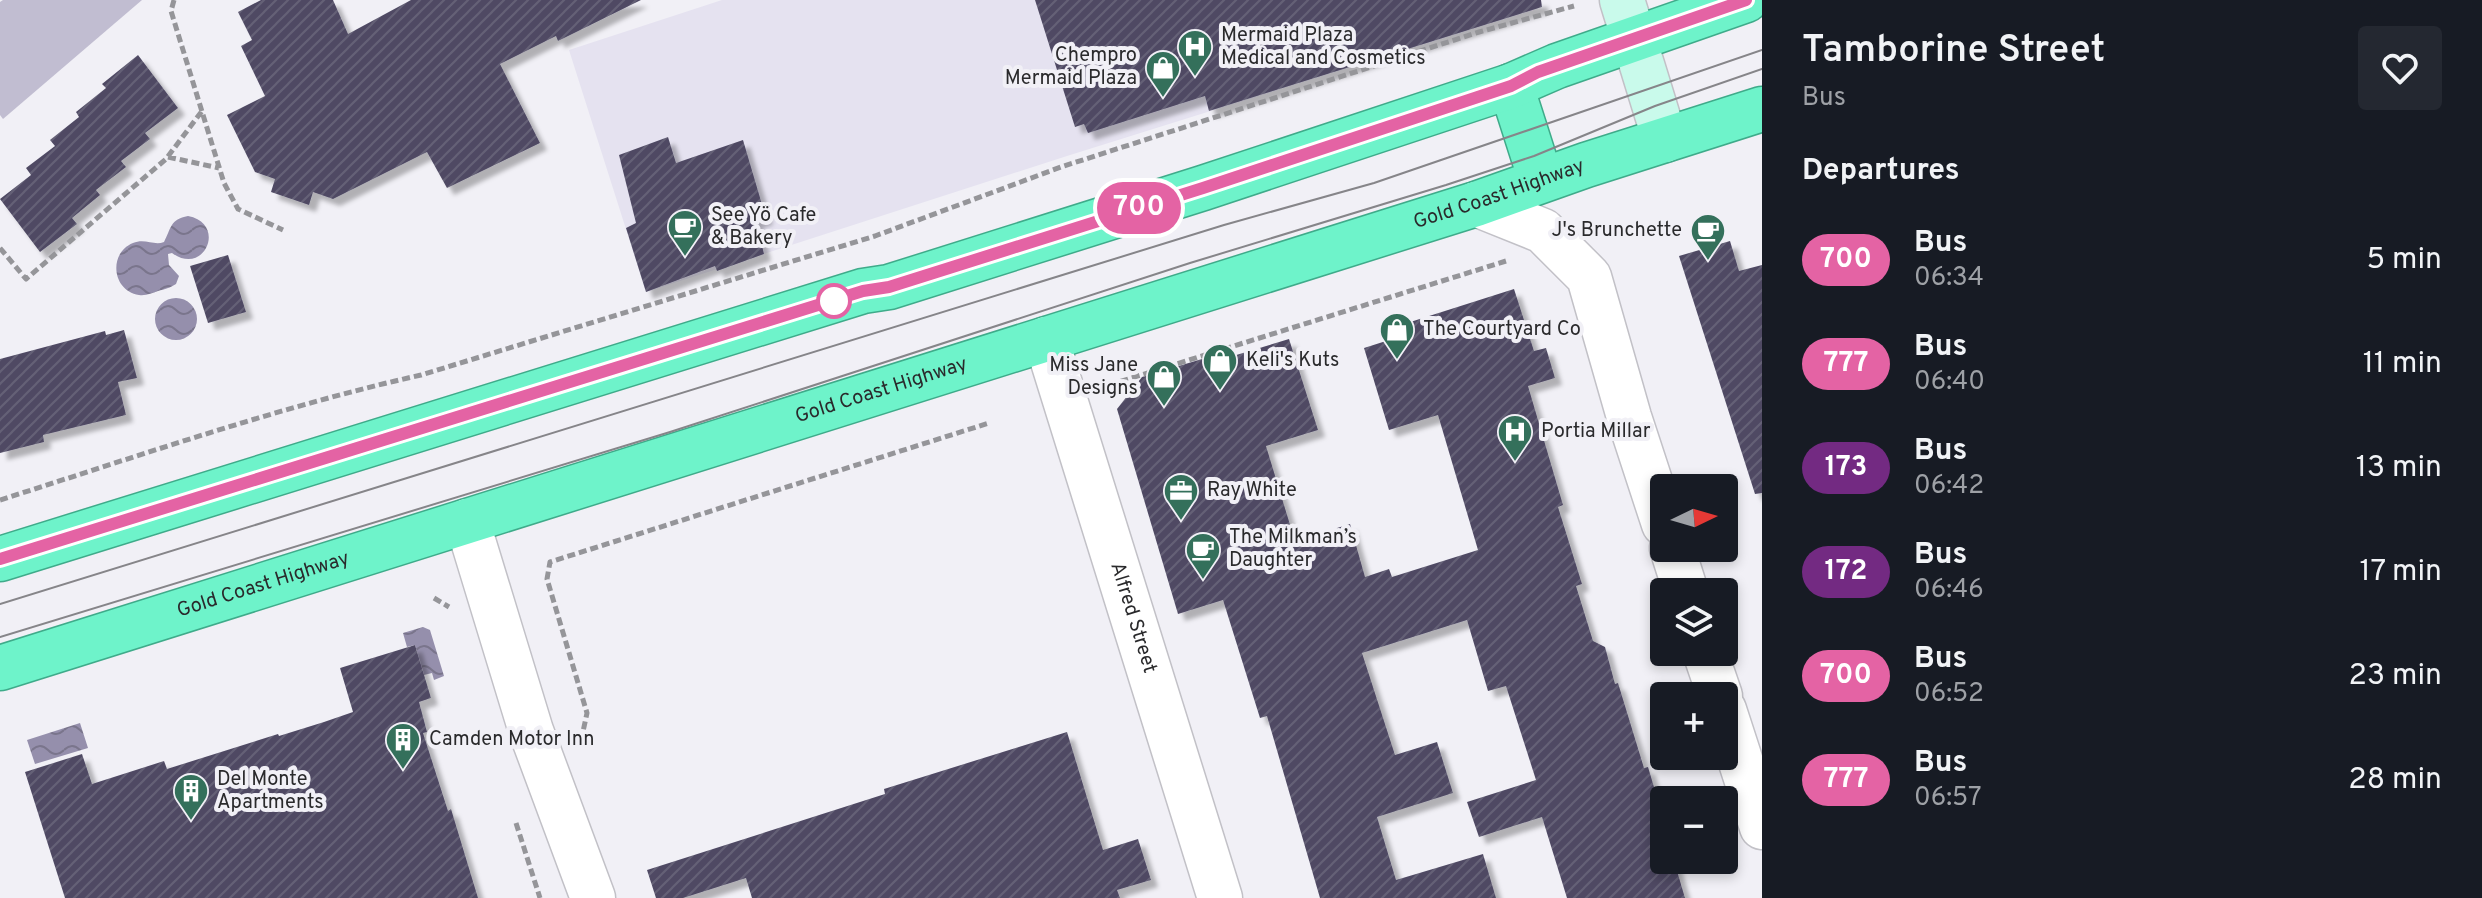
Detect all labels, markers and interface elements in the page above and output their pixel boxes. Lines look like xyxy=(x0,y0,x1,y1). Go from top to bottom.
place label: Mermaid Plaza Medical and Cosmetics xyxy=(1221,23,1426,72)
button: heart xyxy=(2358,26,2442,110)
text: Tamborine Street xyxy=(1802,27,2105,76)
hospital icon: Mermaid Plaza Medical and Cosmetics xyxy=(1176,28,1214,78)
place label: Chempro Mermaid Plaza xyxy=(1005,43,1137,92)
shop icon: Chempro Mermaid Plaza xyxy=(1144,49,1182,99)
text: Bus xyxy=(1802,82,1846,115)
text: Departures xyxy=(1802,153,1960,190)
street label: Gold Coast Highway xyxy=(1410,154,1588,236)
line badge: 700 xyxy=(1093,182,1185,234)
text: 700 xyxy=(1113,190,1165,226)
place label: See Yö Cafe & Bakery xyxy=(711,203,816,252)
cafe icon: See Yö Cafe & Bakery xyxy=(666,208,704,258)
cafe icon: J's Brunchette xyxy=(1689,212,1727,262)
place label: J's Brunchette xyxy=(1552,218,1682,244)
text: Bus xyxy=(1914,225,1967,262)
text: 700 xyxy=(1820,242,1872,278)
text: 5 min xyxy=(2366,242,2442,279)
text: 06:34 xyxy=(1914,262,1984,295)
unlabelled marker xyxy=(817,284,851,318)
shop icon: The Courtyard Co xyxy=(1378,311,1416,361)
place label: The Courtyard Co xyxy=(1423,317,1581,343)
text: Bus xyxy=(1914,329,1967,366)
shop icon: Keli's Kuts xyxy=(1201,342,1239,392)
text: 777 xyxy=(1824,346,1868,382)
text: 11 min xyxy=(2363,346,2442,383)
place label: Keli's Kuts xyxy=(1246,348,1339,374)
street label: Gold Coast Highway xyxy=(792,352,971,430)
place label: Miss Jane Designs xyxy=(1049,353,1138,402)
shop icon: Miss Jane Designs xyxy=(1145,358,1183,408)
text: 06:40 xyxy=(1914,366,1985,399)
hospital icon: Portia Millar xyxy=(1496,413,1534,463)
place label: Portia Millar xyxy=(1541,419,1651,445)
text: Bus xyxy=(1914,433,1967,470)
text: 173 xyxy=(1825,450,1867,486)
text: 13 min xyxy=(2356,450,2442,487)
text: 06:42 xyxy=(1914,470,1984,503)
office icon: Ray White xyxy=(1162,472,1200,522)
north arrow xyxy=(1650,474,1738,562)
map controls xyxy=(1650,474,1738,874)
place label: Ray White xyxy=(1207,478,1297,504)
place label: The Milkman’s Daughter xyxy=(1229,525,1357,574)
cafe icon: The Milkman’s Daughter xyxy=(1184,531,1222,581)
text: Bus xyxy=(1914,537,1967,574)
street label: Gold Coast Highway xyxy=(174,546,353,625)
text: 172 xyxy=(1825,554,1867,590)
text: 17 min xyxy=(2359,554,2442,591)
street label: Alfred Street xyxy=(1103,559,1162,677)
text: 06:46 xyxy=(1914,574,1984,607)
button: layers xyxy=(1650,578,1738,666)
text: Bus xyxy=(1914,641,1967,678)
text: 700 xyxy=(1820,658,1872,694)
text: 23 min xyxy=(2349,658,2442,695)
text: 06:52 xyxy=(1914,678,1984,711)
button: + xyxy=(1650,682,1738,770)
building icon: Camden Motor Inn xyxy=(384,721,422,771)
place label: Camden Motor Inn xyxy=(429,727,595,753)
text: Bus xyxy=(1914,745,1967,782)
text: 777 xyxy=(1824,762,1868,798)
text: 28 min xyxy=(2348,762,2442,799)
place label: Del Monte Apartments xyxy=(217,767,324,816)
building icon: Del Monte Apartments xyxy=(172,772,210,822)
text: 06:57 xyxy=(1914,782,1982,815)
button: − xyxy=(1650,786,1738,874)

